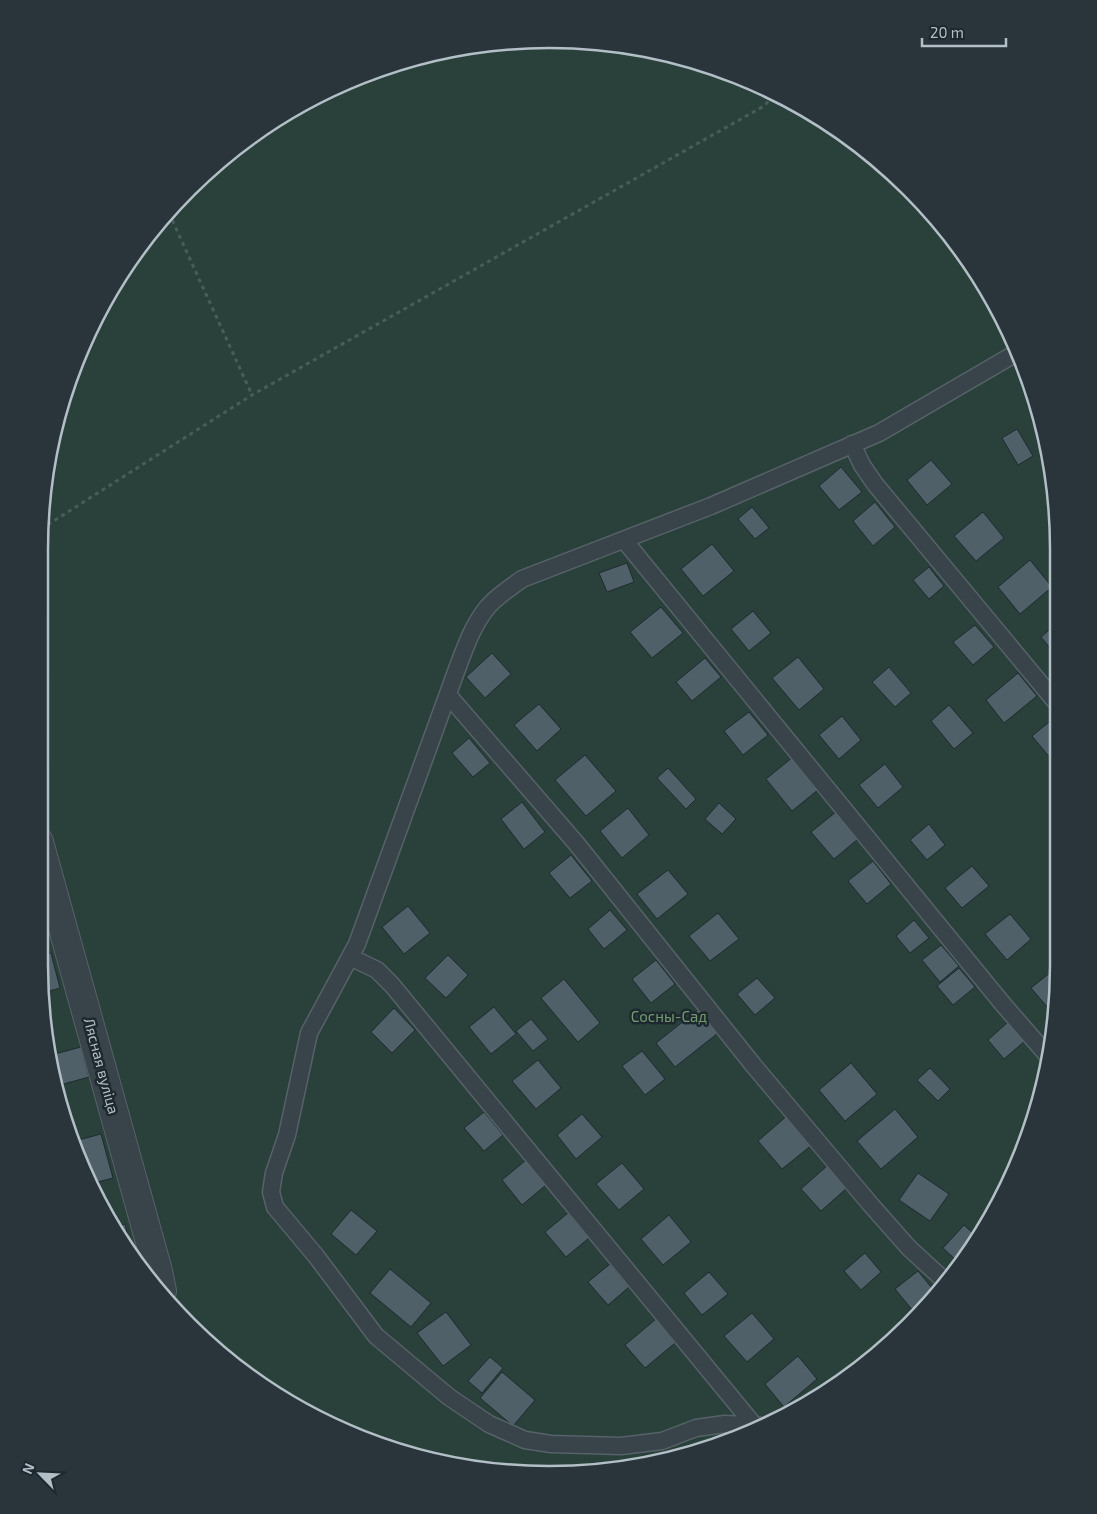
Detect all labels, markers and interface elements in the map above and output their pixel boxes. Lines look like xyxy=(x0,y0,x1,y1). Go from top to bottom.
scale bar xyxy=(922,15,1006,47)
text: 20 m xyxy=(930,23,964,41)
park label: Сосны-Сад xyxy=(631,1007,707,1025)
street label: Лясная вуліца xyxy=(80,1016,123,1116)
north arrow xyxy=(15,1449,65,1499)
text: N xyxy=(18,1460,37,1477)

